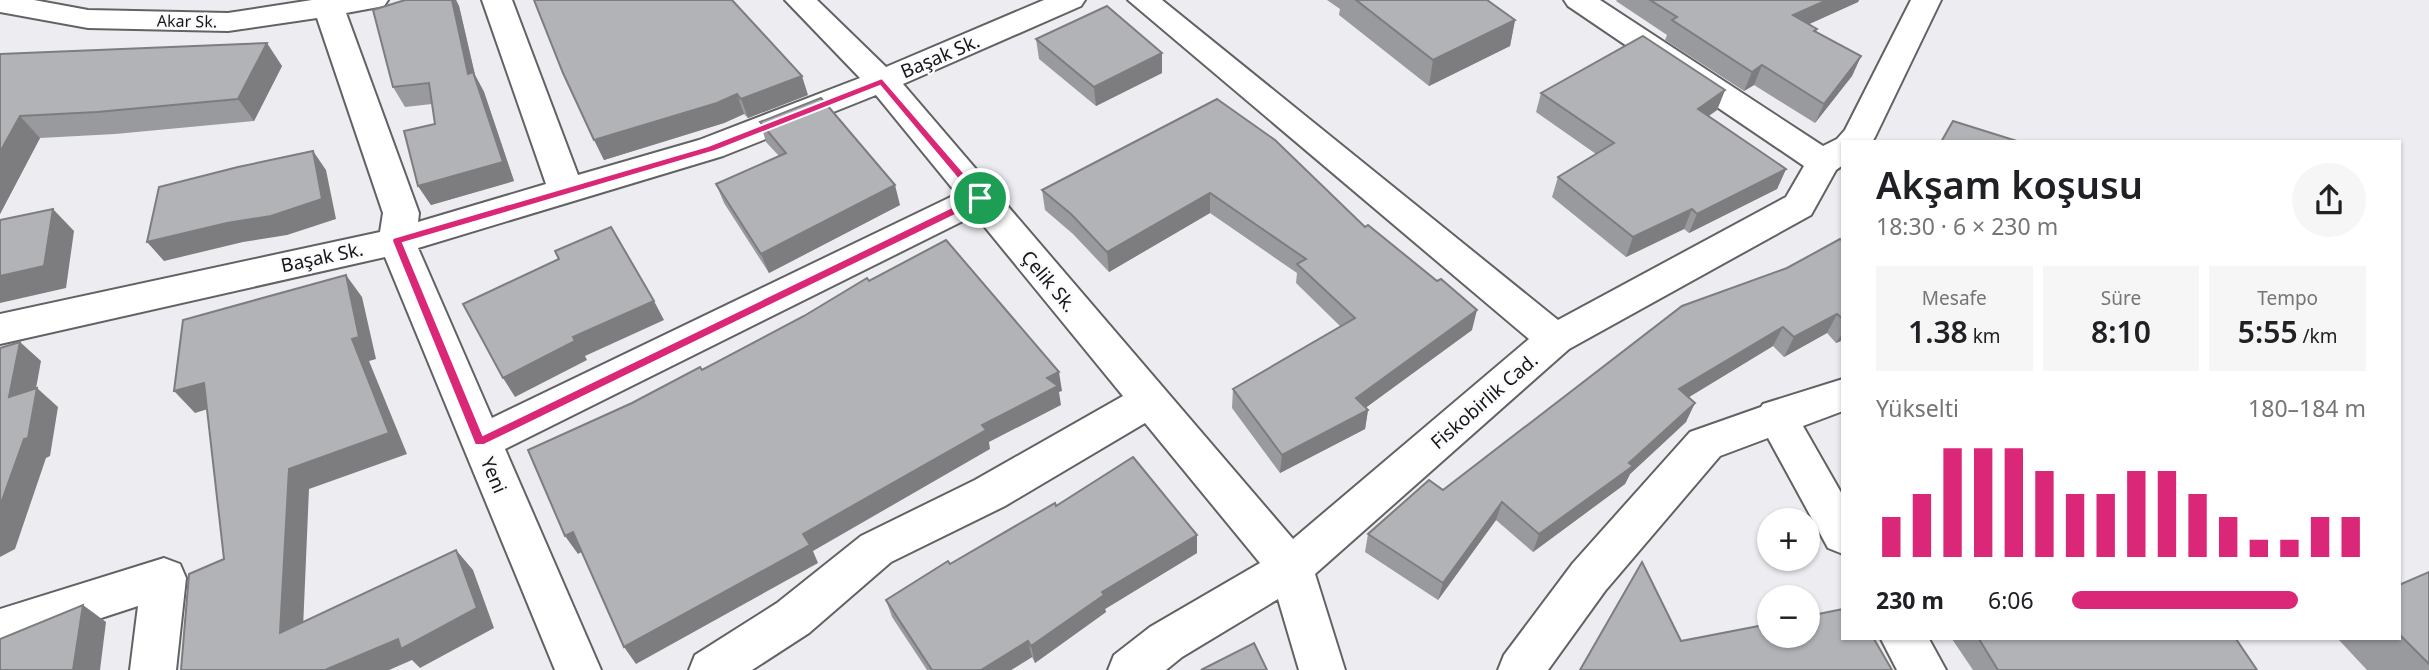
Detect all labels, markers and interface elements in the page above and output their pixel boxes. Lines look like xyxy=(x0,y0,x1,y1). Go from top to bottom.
street label: Akar Sk. xyxy=(157,9,217,33)
street label: Başak Sk. xyxy=(896,28,984,84)
text: Akşam koşusu xyxy=(1876,158,2143,210)
button: share xyxy=(2292,163,2366,237)
pin xyxy=(950,168,1010,228)
icon: arrive xyxy=(961,179,999,217)
text: 18:30 · 6 × 230 m xyxy=(1876,210,2058,242)
street label: Başak Sk. xyxy=(278,236,366,278)
street label: Çelik Sk. xyxy=(1015,245,1083,317)
text: Mesafe xyxy=(1922,285,1987,311)
text: Süre xyxy=(2101,285,2141,311)
text: Tempo xyxy=(2257,285,2318,311)
text: 1.38 xyxy=(1908,311,1968,352)
text: 8:10 xyxy=(2091,311,2151,352)
text: 5:55 xyxy=(2238,311,2298,352)
text: km xyxy=(1968,323,2001,349)
text: /km xyxy=(2298,323,2338,349)
street label: Fiskobirlik Cad. xyxy=(1425,347,1543,455)
text: Yükselti xyxy=(1876,392,1959,424)
text: 180–184 m xyxy=(2248,392,2366,424)
street label: Yeni xyxy=(475,453,513,497)
map controls xyxy=(1757,508,1820,648)
button: + xyxy=(1757,508,1820,571)
text: 230 m xyxy=(1876,584,1944,616)
text: 6:06 xyxy=(1988,584,2034,616)
button: − xyxy=(1757,585,1820,648)

